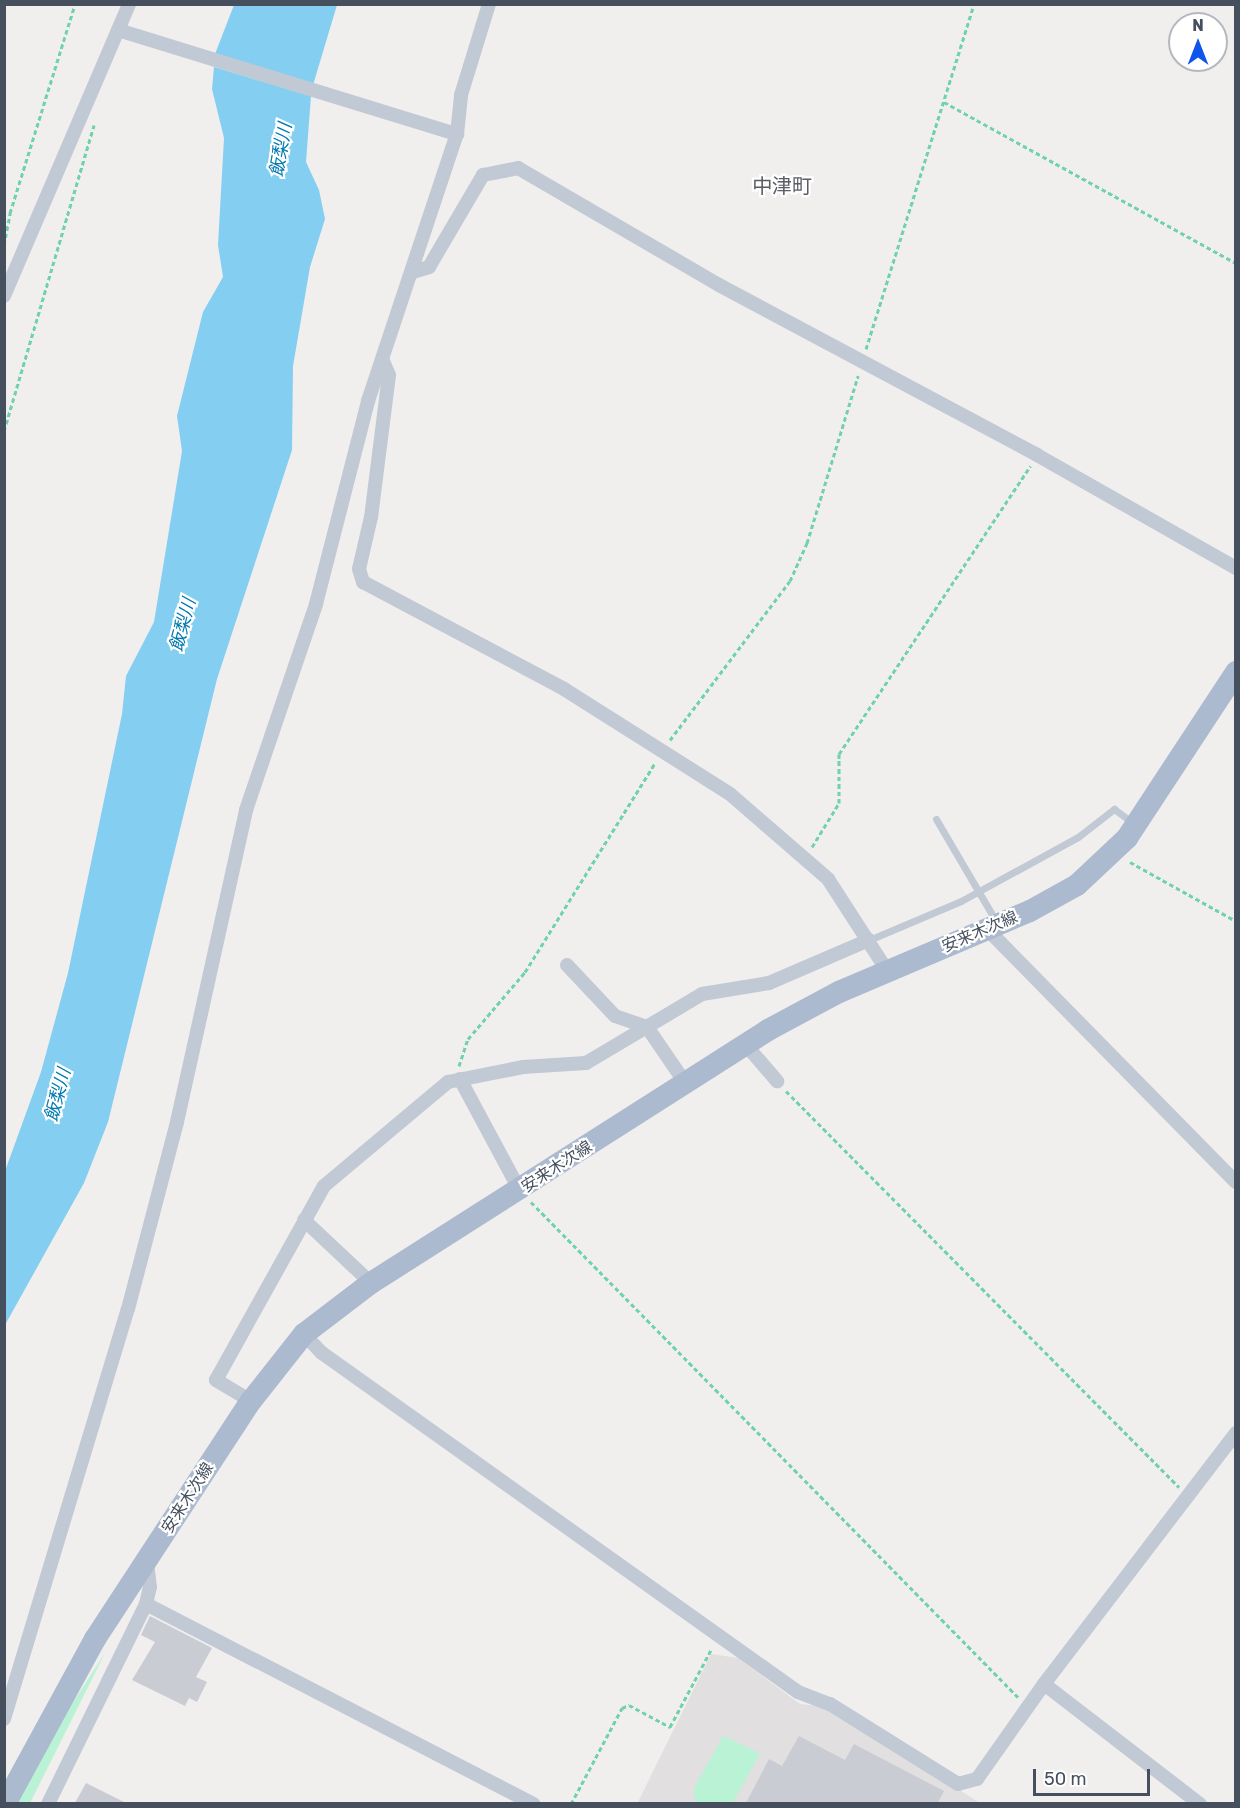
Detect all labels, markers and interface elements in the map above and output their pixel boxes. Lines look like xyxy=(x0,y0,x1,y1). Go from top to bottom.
north arrow xyxy=(1168,12,1228,72)
text: N xyxy=(1192,16,1204,35)
water label: 飯梨川 xyxy=(266,122,296,178)
district label: 中津町 xyxy=(752,174,812,198)
water label: 飯梨川 xyxy=(166,596,200,654)
street label: 安来木次線 xyxy=(939,908,1021,956)
water label: 飯梨川 xyxy=(41,1066,75,1124)
street label: 安来木次線 xyxy=(518,1137,596,1197)
street label: 安来木次線 xyxy=(158,1459,218,1537)
scale bar xyxy=(1036,1757,1153,1795)
text: 50 m xyxy=(1044,1768,1087,1790)

